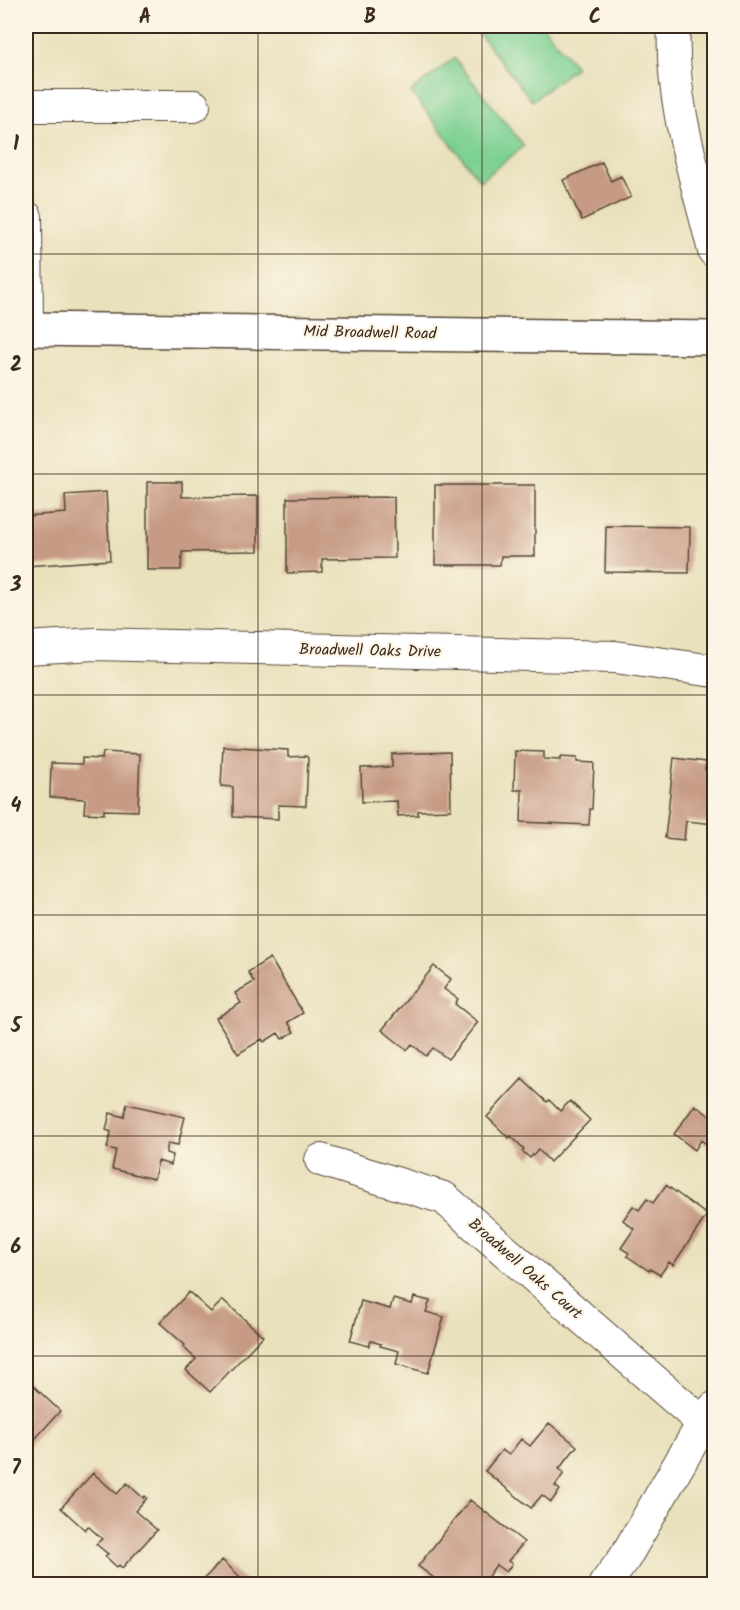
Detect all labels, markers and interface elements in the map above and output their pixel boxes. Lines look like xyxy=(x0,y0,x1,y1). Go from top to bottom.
text: A xyxy=(139,2,151,34)
text: B xyxy=(364,2,376,34)
text: C xyxy=(589,2,601,34)
text: 1 xyxy=(13,129,19,161)
street label: Mid Broadwell Road xyxy=(303,319,438,347)
text: 2 xyxy=(10,350,22,382)
text: 3 xyxy=(10,570,22,602)
street label: Broadwell Oaks Drive xyxy=(299,637,441,665)
text: 4 xyxy=(11,791,22,823)
text: 5 xyxy=(10,1011,23,1043)
street label: Broadwell Oaks Court xyxy=(462,1212,588,1326)
text: 6 xyxy=(11,1232,22,1264)
text: 7 xyxy=(11,1453,21,1485)

